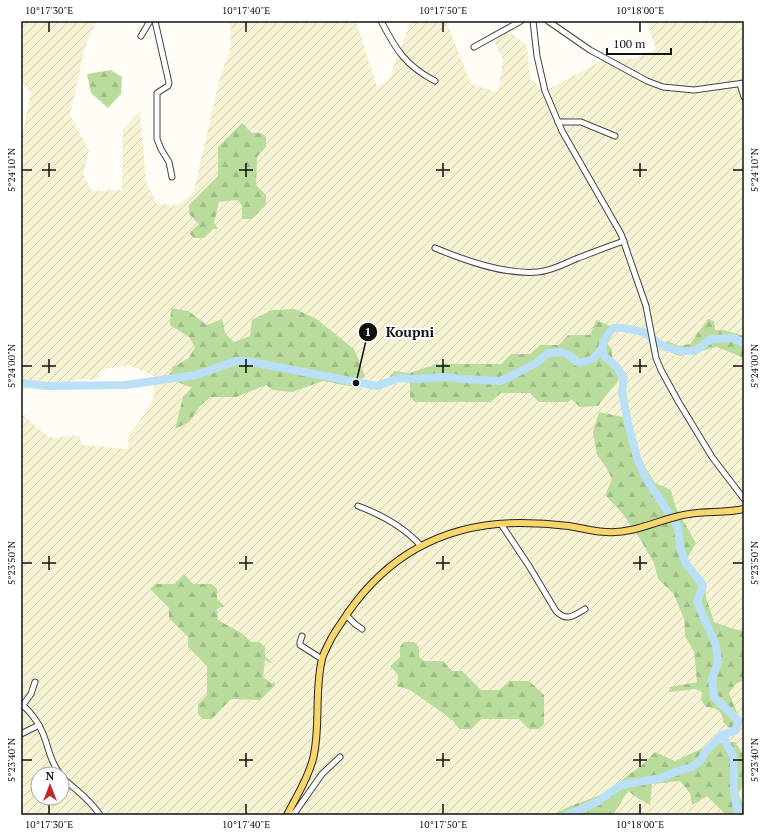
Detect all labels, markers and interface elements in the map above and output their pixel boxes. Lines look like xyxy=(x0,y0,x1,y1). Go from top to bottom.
text: 10°17'30"E xyxy=(25,4,73,17)
text: 10°17'40"E xyxy=(222,4,270,17)
text: 10°17'50"E xyxy=(419,4,467,17)
text: 10°18'00"E xyxy=(616,4,664,17)
scale bar xyxy=(607,30,671,56)
text: 100 m xyxy=(613,36,646,51)
text: 5°24'10"N xyxy=(5,147,18,192)
text: 5°24'10"N xyxy=(748,147,761,192)
callout: Koupni xyxy=(358,319,443,345)
text: Koupni xyxy=(386,322,435,341)
text: 1 xyxy=(365,324,371,339)
text: 5°24'00"N xyxy=(5,343,18,388)
text: 5°24'00"N xyxy=(748,343,761,388)
text: 5°23'50"N xyxy=(5,540,18,585)
text: 5°23'50"N xyxy=(748,540,761,585)
text: 5°23'40"N xyxy=(5,737,18,782)
text: 5°23'40"N xyxy=(748,737,761,782)
north arrow xyxy=(30,766,70,806)
text: N xyxy=(46,769,55,783)
text: 10°17'30"E xyxy=(25,818,73,831)
text: 10°17'40"E xyxy=(222,818,270,831)
text: 10°17'50"E xyxy=(419,818,467,831)
text: 10°18'00"E xyxy=(616,818,664,831)

